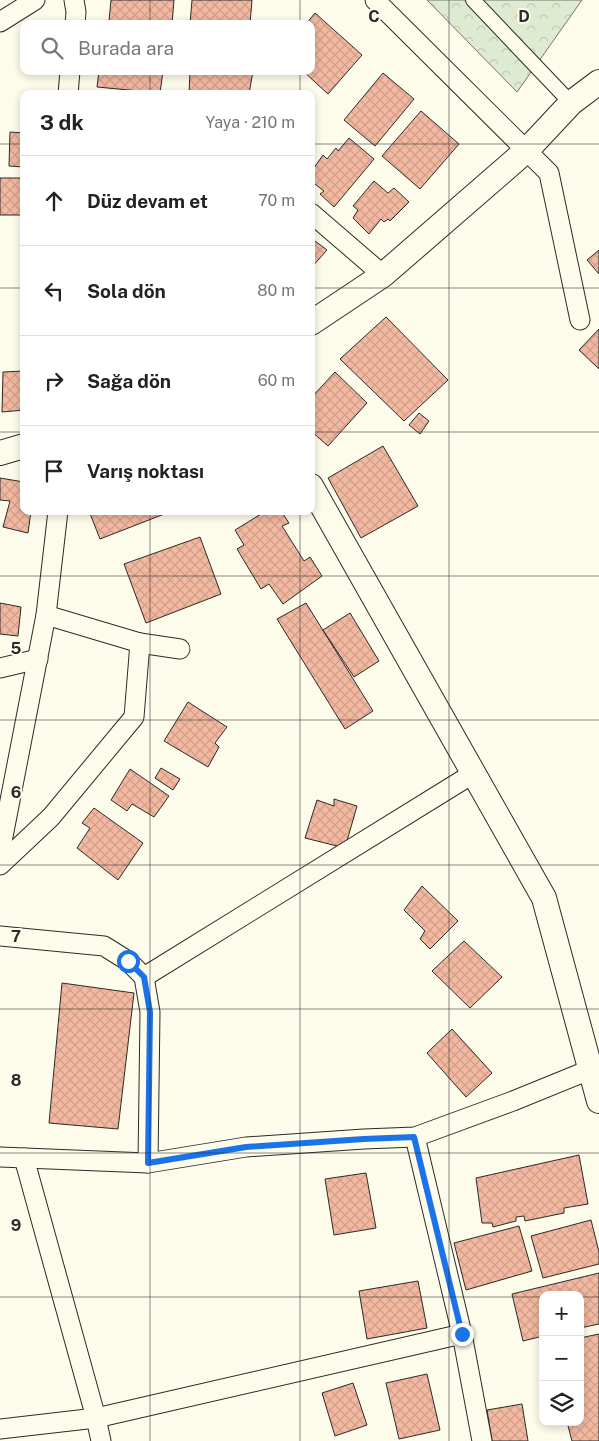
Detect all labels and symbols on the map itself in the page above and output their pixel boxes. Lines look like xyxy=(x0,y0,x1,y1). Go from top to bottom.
text: C xyxy=(368,7,380,26)
text: D xyxy=(518,7,530,26)
text: 5 xyxy=(11,639,22,658)
text: 6 xyxy=(11,783,21,802)
text: 7 xyxy=(11,927,21,946)
route start xyxy=(117,950,140,973)
text: 8 xyxy=(11,1071,22,1090)
text: 9 xyxy=(11,1216,21,1235)
route end xyxy=(451,1323,474,1346)

